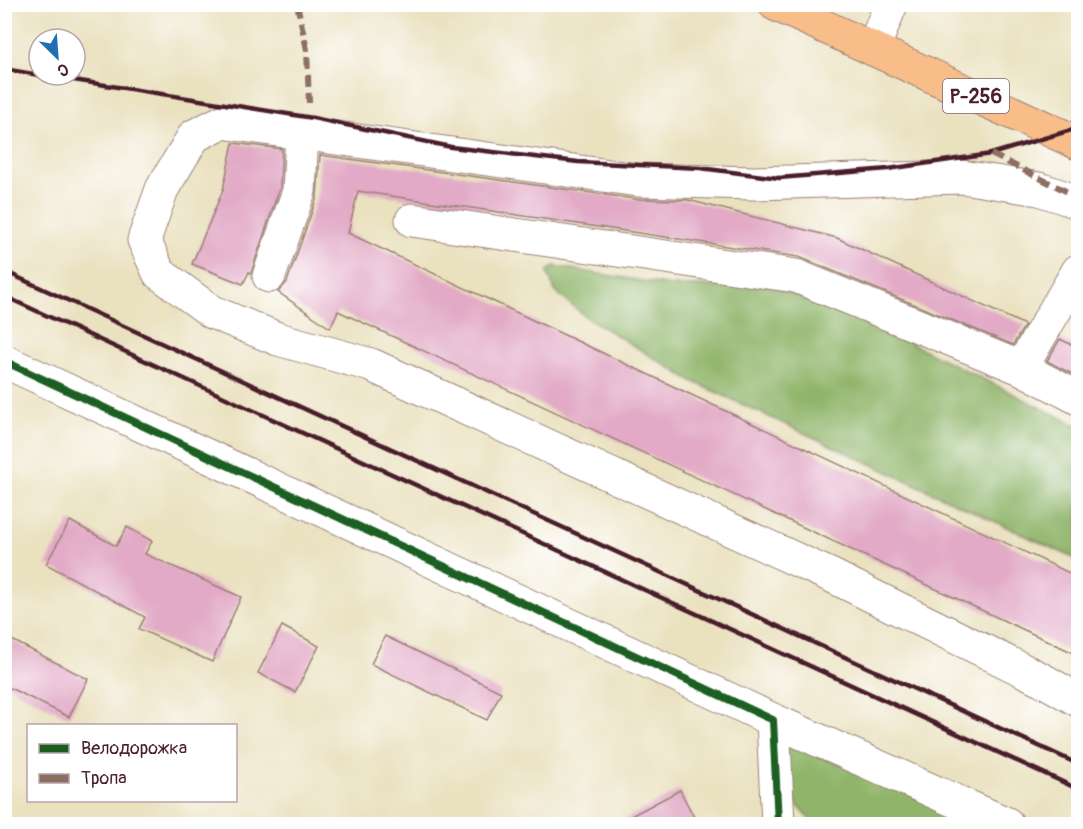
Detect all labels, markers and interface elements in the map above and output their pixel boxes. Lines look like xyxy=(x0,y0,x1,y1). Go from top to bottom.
north arrow xyxy=(27,27,87,87)
text: С xyxy=(54,59,72,81)
road number: Р-256 xyxy=(943,79,1009,113)
legend xyxy=(27,724,237,802)
text: Велодорожка xyxy=(81,737,187,760)
text: Тропа xyxy=(81,767,127,790)

